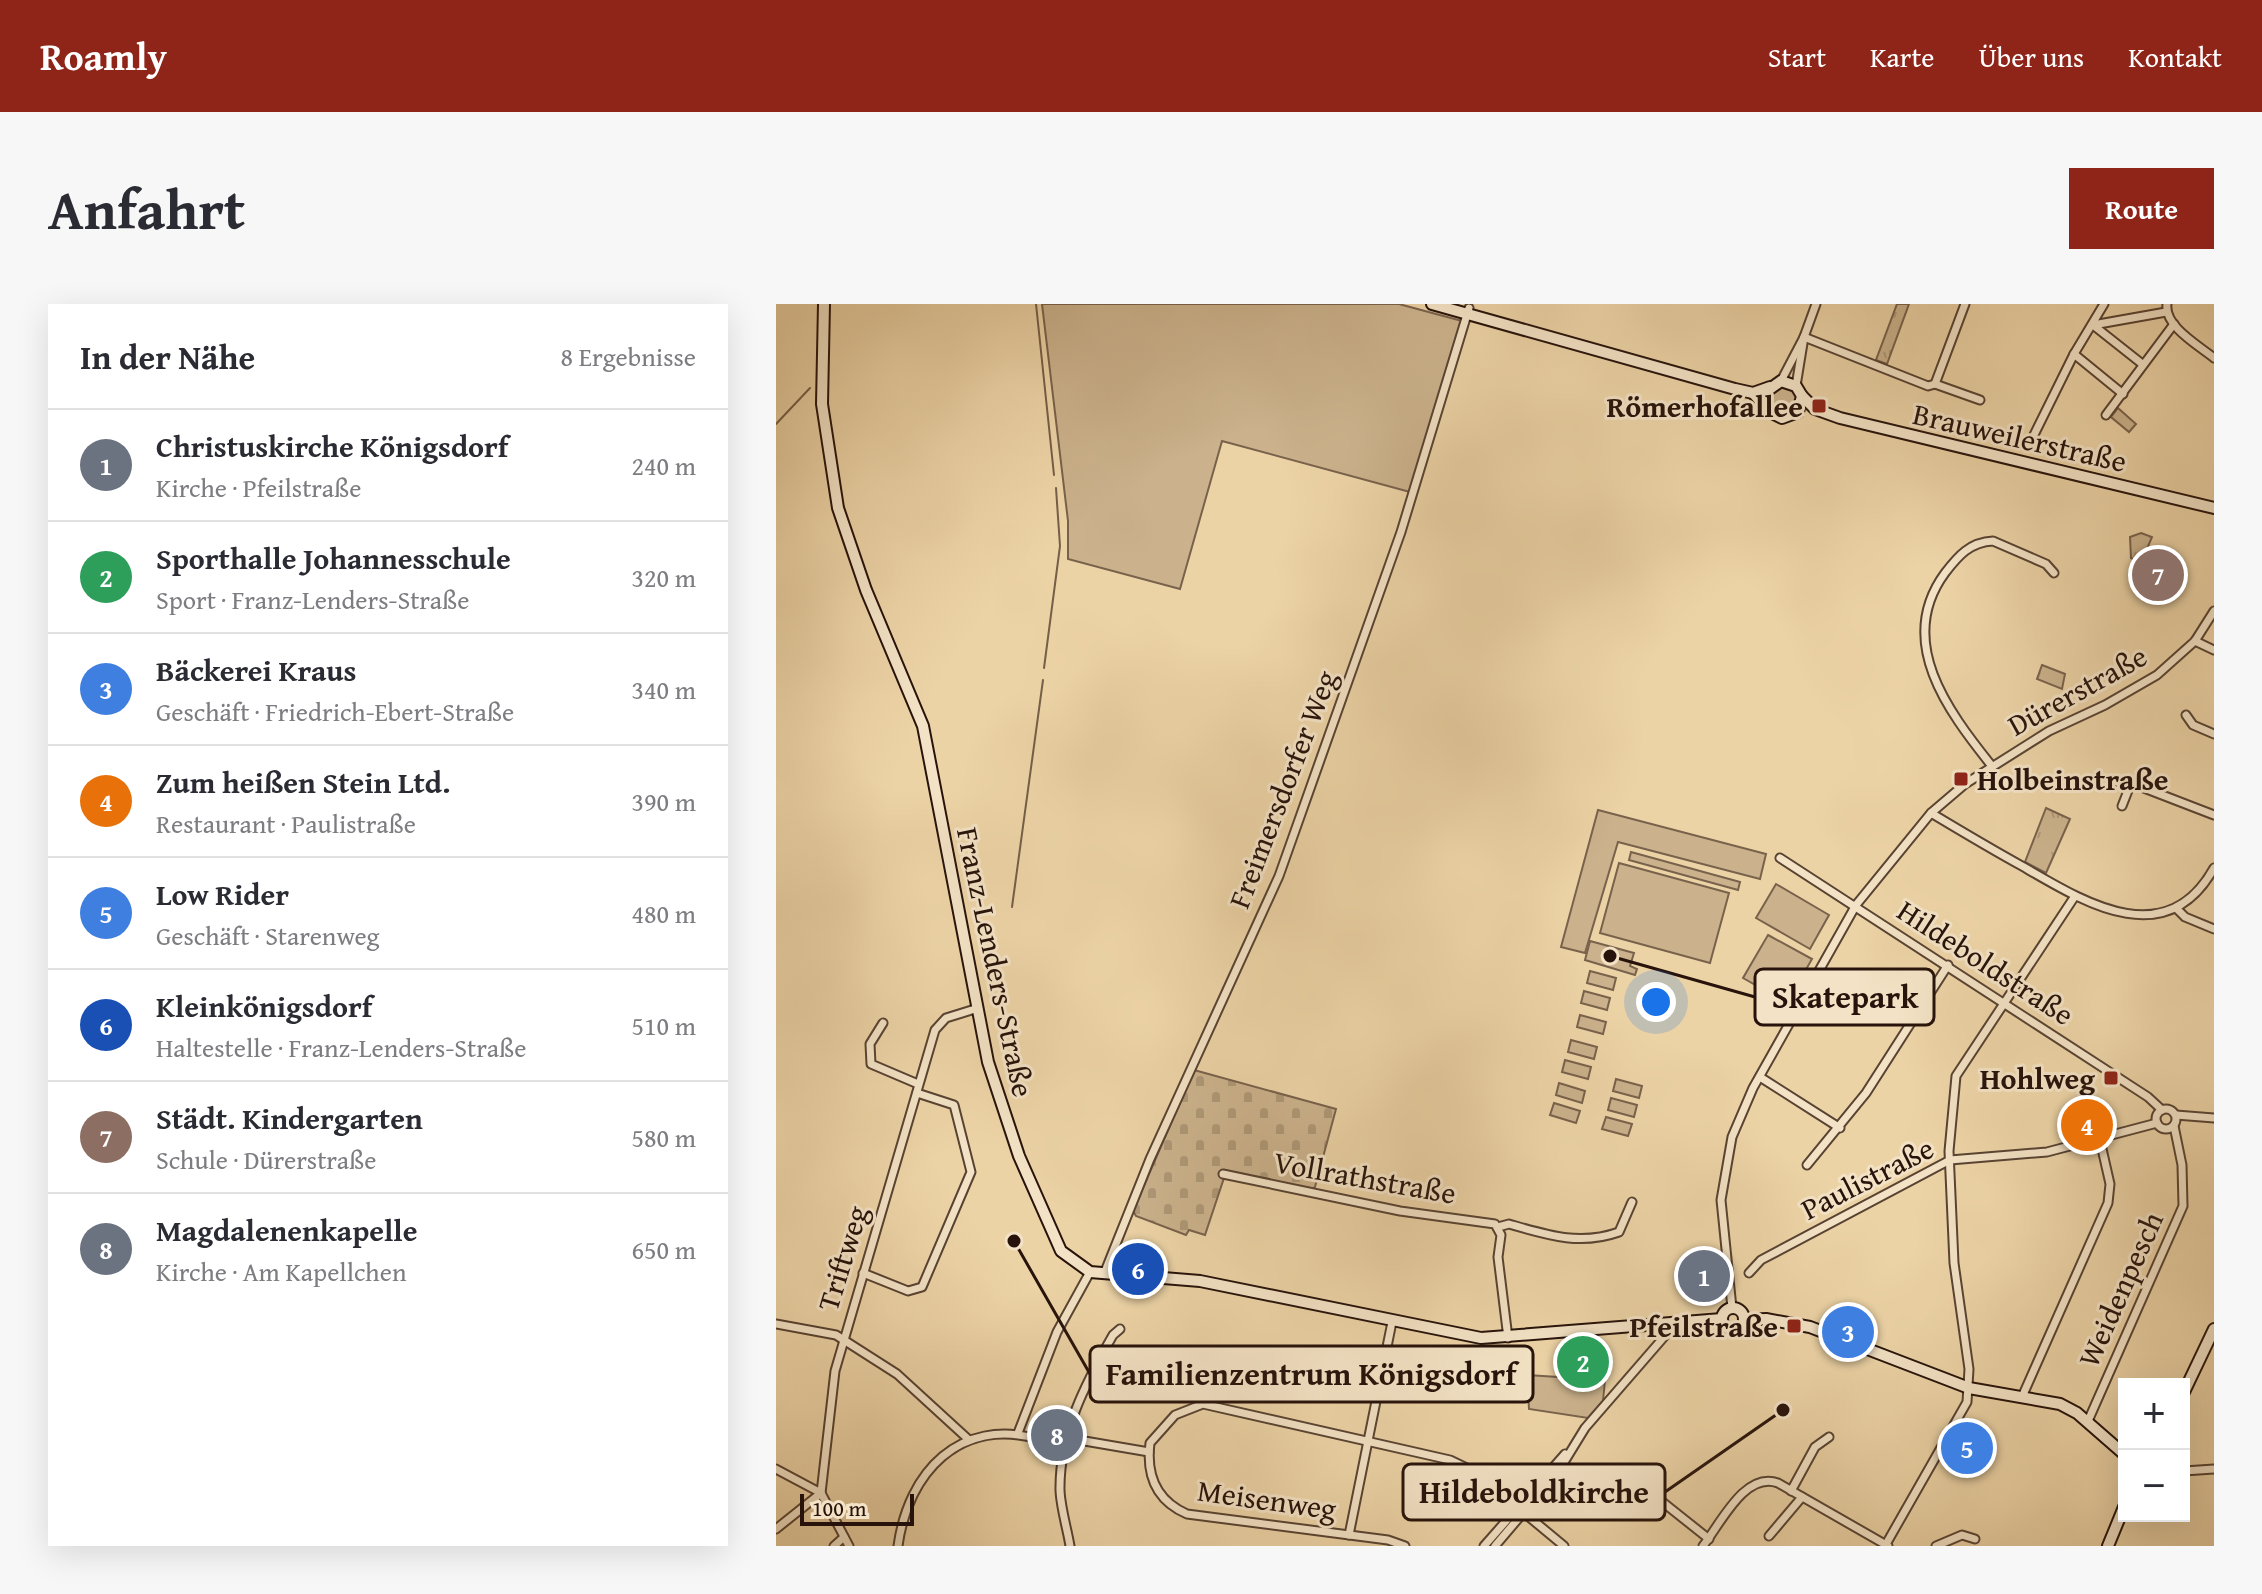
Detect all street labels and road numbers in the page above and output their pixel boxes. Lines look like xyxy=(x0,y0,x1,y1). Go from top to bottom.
street label: Brauweilerstraße xyxy=(1909,391,2131,483)
street label: Dürerstraße xyxy=(1999,634,2155,746)
street label: Freimersdorfer Weg xyxy=(1216,664,1348,914)
street label: Franz-Lenders-Straße xyxy=(946,823,1046,1101)
street label: Hildeboldstraße xyxy=(1889,888,2083,1036)
street label: Paulistraße xyxy=(1793,1126,1941,1230)
street label: Vollrathstraße xyxy=(1271,1139,1459,1215)
street label: Triftweg xyxy=(805,1200,879,1316)
street label: Weidenpesch xyxy=(2066,1204,2174,1374)
street label: Meisenweg xyxy=(1195,1467,1339,1531)

